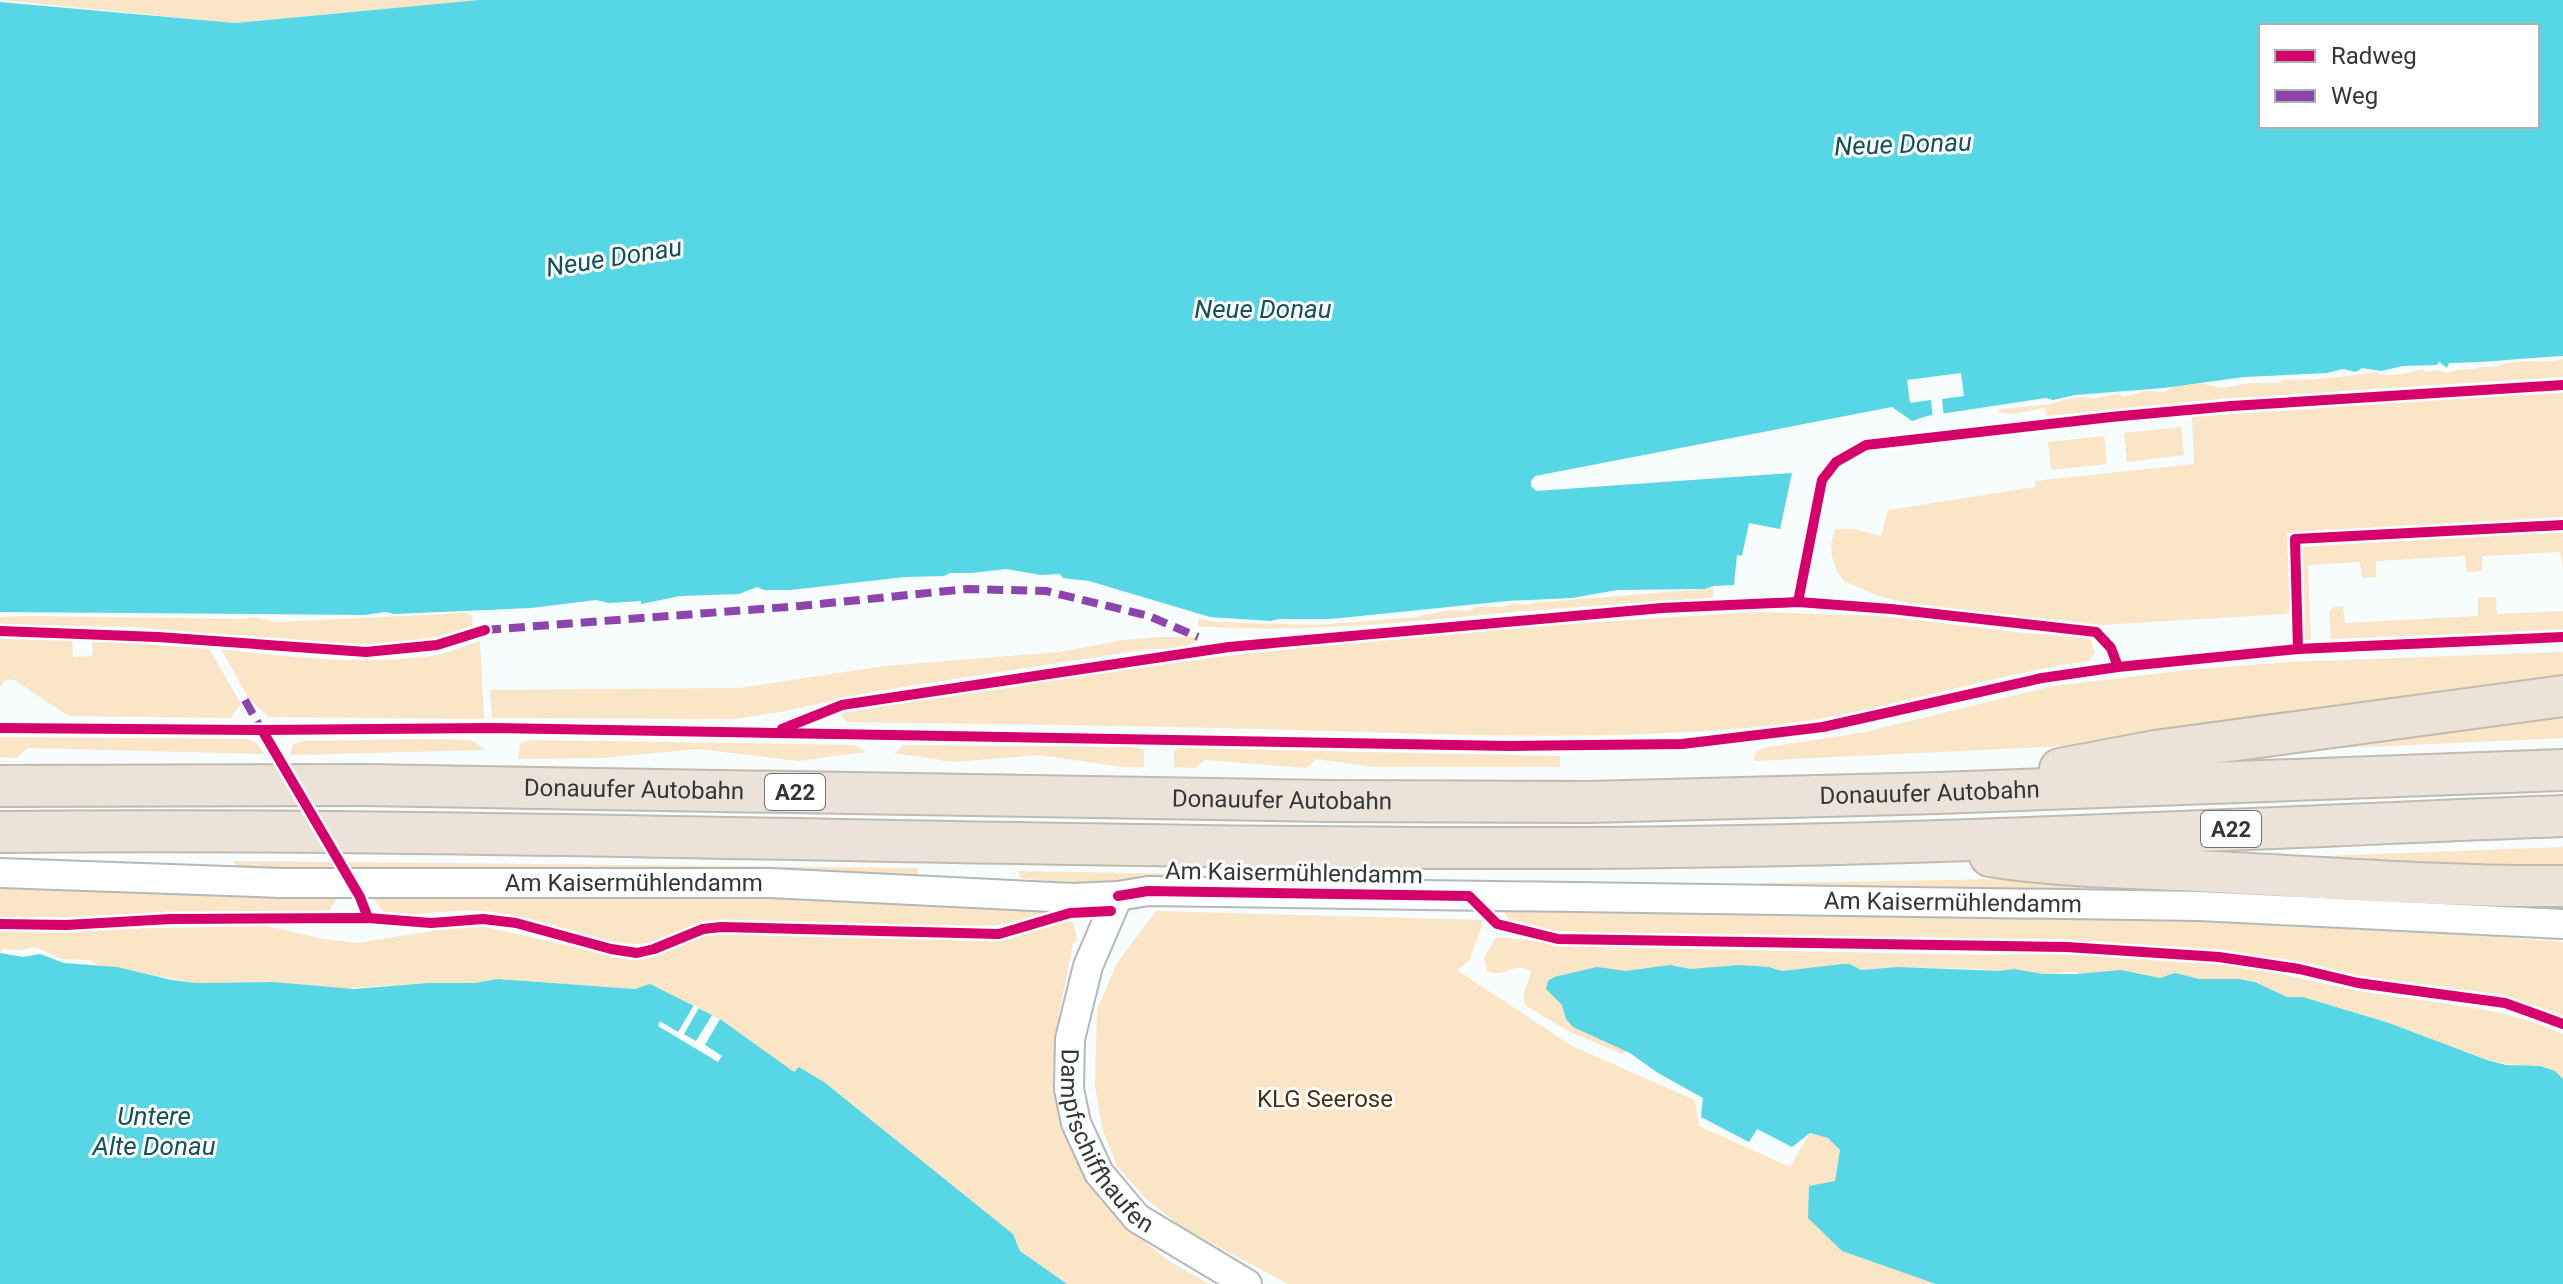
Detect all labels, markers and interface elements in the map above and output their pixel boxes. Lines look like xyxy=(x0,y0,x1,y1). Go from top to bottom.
legend xyxy=(2259,24,2539,128)
text: Radweg xyxy=(2331,42,2417,70)
text: Weg xyxy=(2331,82,2378,110)
water label: Neue Donau xyxy=(1834,127,1972,161)
water label: Neue Donau xyxy=(544,231,684,283)
water label: Neue Donau xyxy=(1194,294,1332,324)
street label: Donauufer Autobahn xyxy=(524,774,744,805)
road number: A22 xyxy=(765,774,825,810)
street label: Donauufer Autobahn xyxy=(1819,775,2040,810)
street label: Donauufer Autobahn xyxy=(1172,784,1392,815)
road number: A22 xyxy=(2201,811,2261,847)
street label: Am Kaisermühlendamm xyxy=(1165,857,1423,889)
street label: Am Kaisermühlendamm xyxy=(505,869,763,897)
street label: Am Kaisermühlendamm xyxy=(1824,887,2082,918)
street label: Dampfschiffhaufen xyxy=(1055,1048,1159,1239)
park label: KLG Seerose xyxy=(1257,1085,1393,1113)
water label: Untere Alte Donau xyxy=(90,1101,216,1161)

